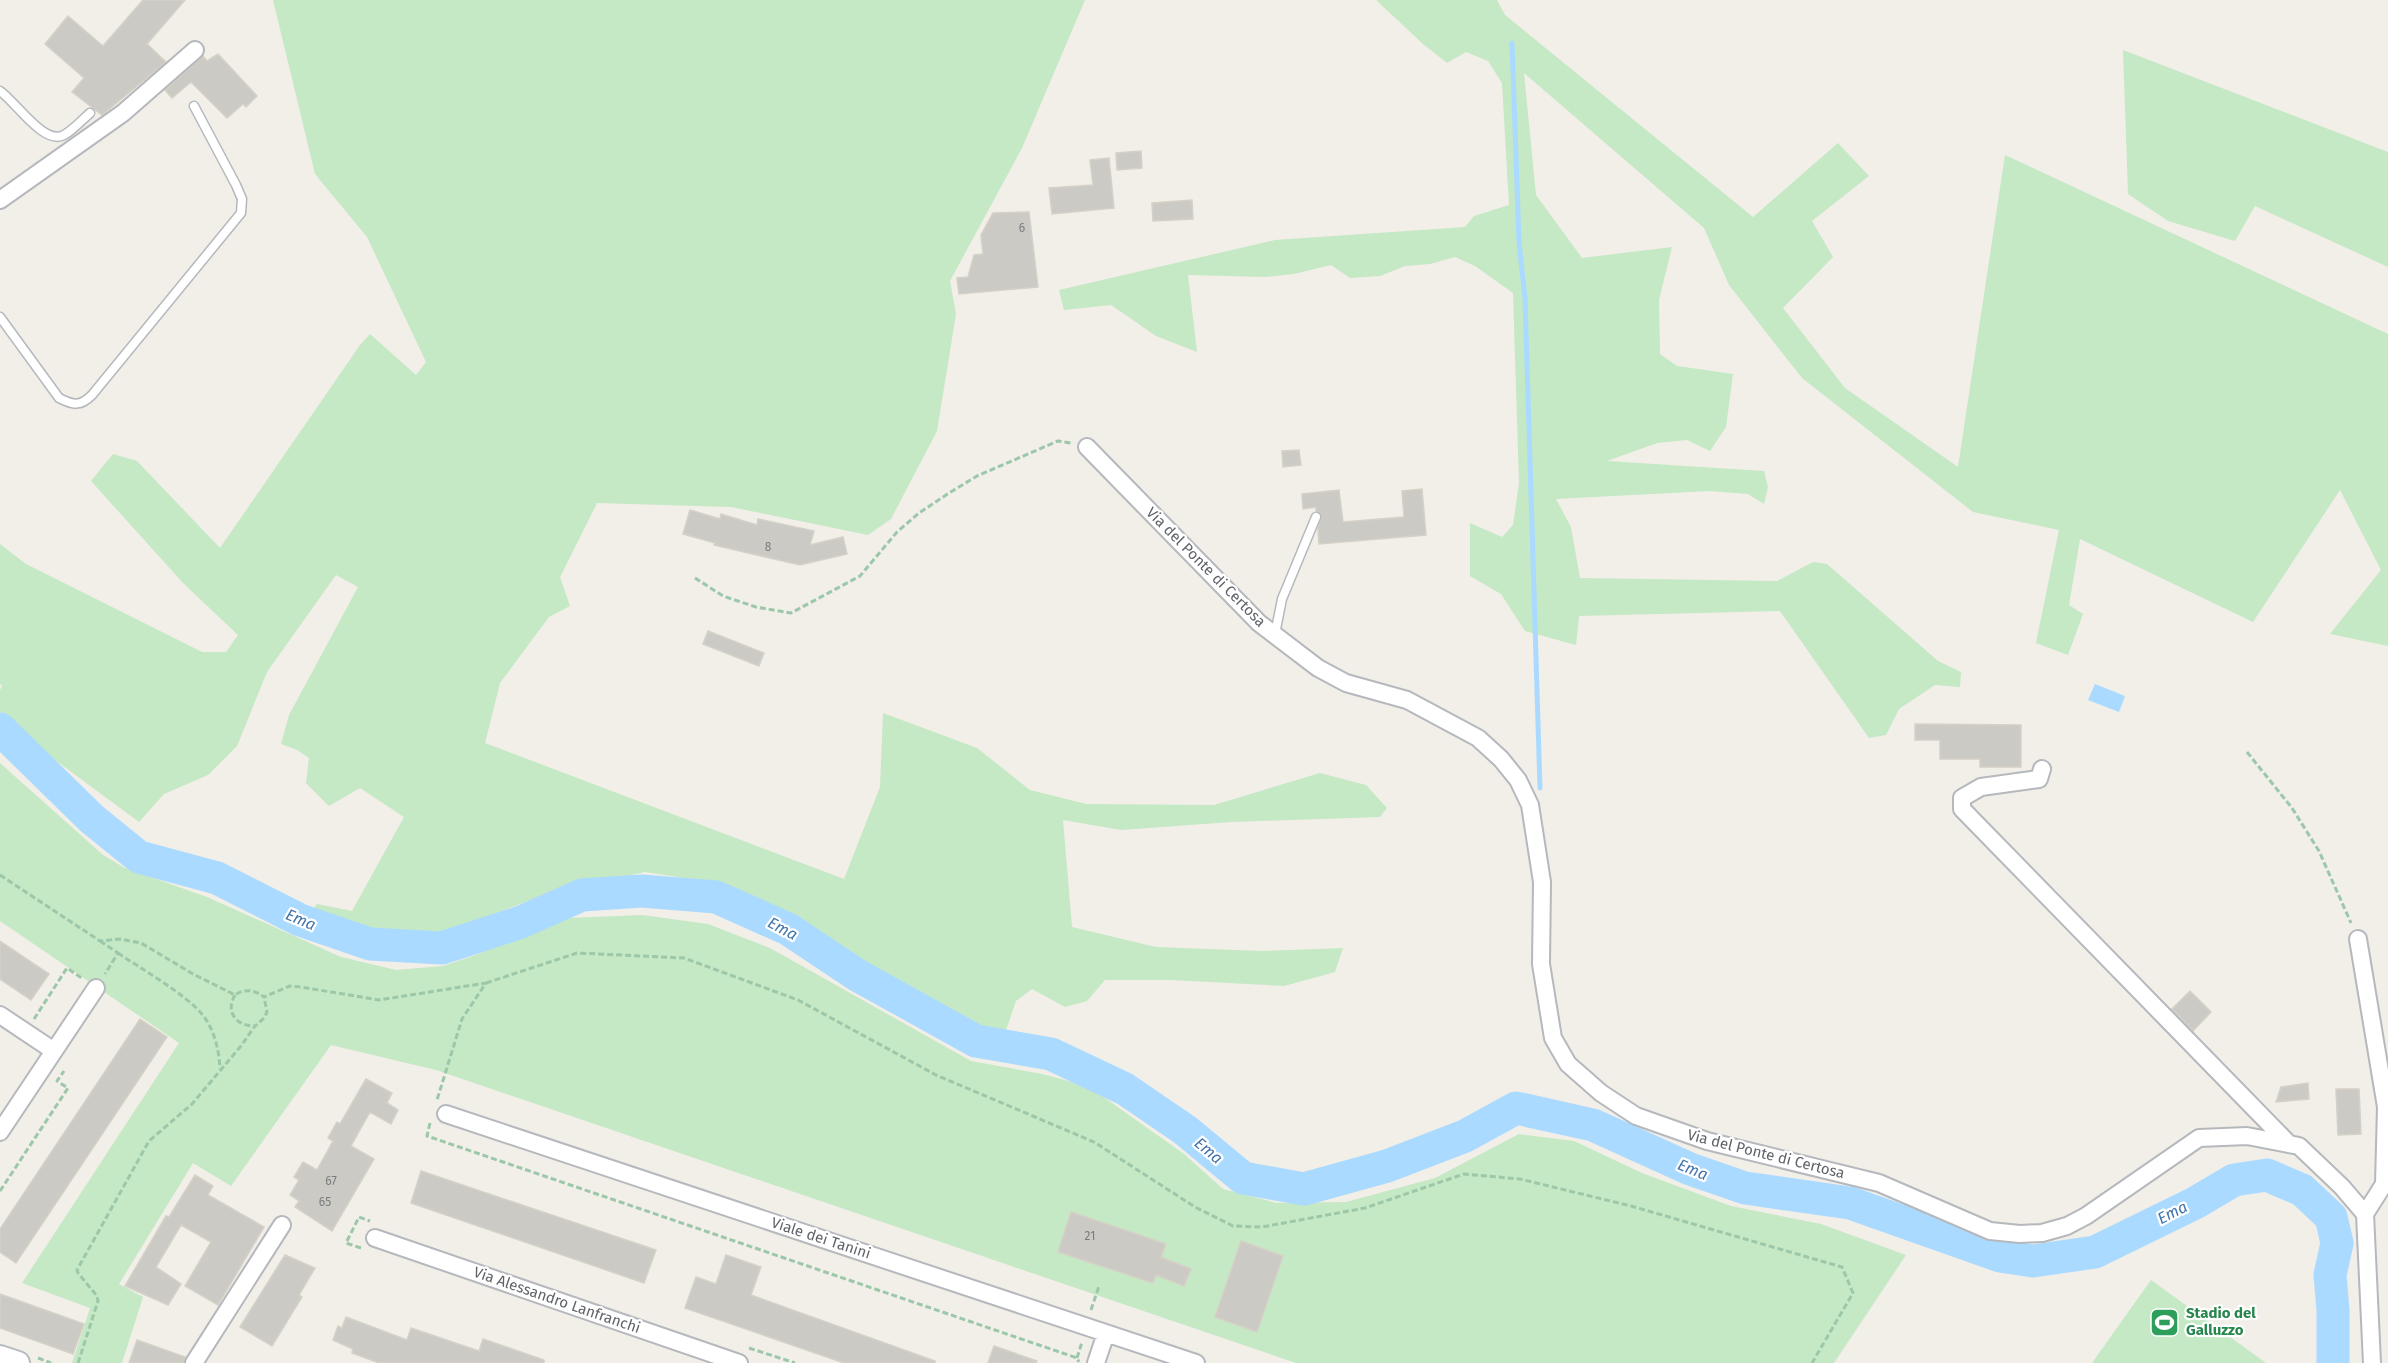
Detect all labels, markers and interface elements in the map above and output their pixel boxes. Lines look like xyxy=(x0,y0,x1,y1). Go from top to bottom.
house number: 6 xyxy=(1019,221,1025,235)
street label: Via del Ponte di Certosa xyxy=(1143,504,1269,630)
house number: 8 xyxy=(765,540,772,554)
water label: Ema xyxy=(283,905,319,934)
water label: Ema xyxy=(765,913,801,944)
street label: Via del Ponte di Certosa xyxy=(1685,1126,1847,1182)
water label: Ema xyxy=(1191,1133,1227,1168)
water label: Ema xyxy=(1675,1155,1711,1184)
house number: 67 xyxy=(325,1174,337,1188)
house number: 65 xyxy=(319,1195,331,1209)
water label: Ema xyxy=(2154,1197,2190,1228)
street label: Viale dei Tanini xyxy=(769,1213,873,1263)
house number: 21 xyxy=(1085,1229,1095,1243)
street label: Via Alessandro Lanfranchi xyxy=(471,1263,643,1337)
place label: Stadio del Galluzzo xyxy=(2186,1304,2256,1339)
sports icon: Stadio del Galluzzo xyxy=(2149,1306,2181,1338)

